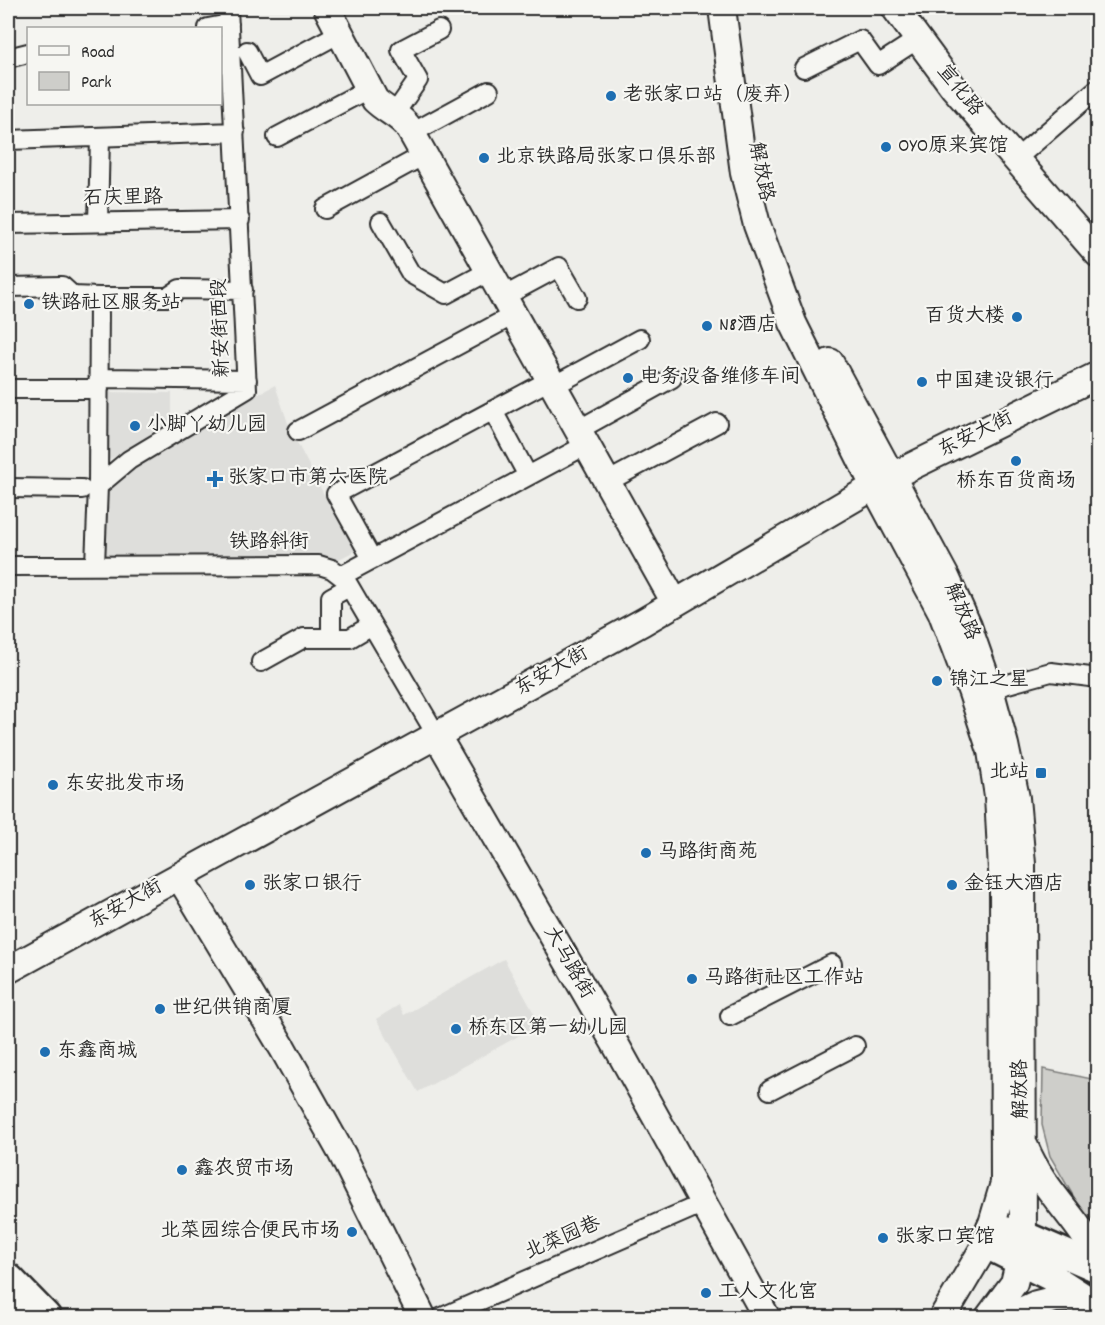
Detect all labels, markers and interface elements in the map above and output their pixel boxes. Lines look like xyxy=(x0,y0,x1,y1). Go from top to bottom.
legend xyxy=(27,27,222,105)
text: Road xyxy=(81,41,115,66)
street label: 宣化路 xyxy=(929,59,989,124)
text: Park xyxy=(81,71,112,96)
place label: 老张家口站（废弃） xyxy=(623,82,803,110)
marker: 老张家口站（废弃） xyxy=(604,89,618,103)
place label: OYO原来宾馆 xyxy=(898,133,1008,161)
street label: 解放路 xyxy=(741,140,780,205)
marker: OYO原来宾馆 xyxy=(879,140,893,154)
place label: 北京铁路局张家口俱乐部 xyxy=(496,144,716,172)
marker: 北京铁路局张家口俱乐部 xyxy=(477,151,491,165)
street label: 石庆里路 xyxy=(83,184,164,214)
street label: 新安街西段 xyxy=(206,278,238,378)
place label: 铁路社区服务站 xyxy=(41,290,181,318)
marker: 铁路社区服务站 xyxy=(22,297,36,311)
place label: 百货大楼 xyxy=(925,303,1005,331)
marker: 百货大楼 xyxy=(1010,310,1024,324)
place label: N8酒店 xyxy=(719,312,777,340)
marker: N8酒店 xyxy=(700,319,714,333)
place label: 电务设备维修车间 xyxy=(640,364,800,392)
place label: 中国建设银行 xyxy=(934,368,1054,396)
marker: 电务设备维修车间 xyxy=(621,371,635,385)
marker: 中国建设银行 xyxy=(915,375,929,389)
street label: 东安大街 xyxy=(934,405,1018,465)
place label: 小脚丫幼儿园 xyxy=(147,412,267,440)
marker: 小脚丫幼儿园 xyxy=(128,419,142,433)
marker: 桥东百货商场 xyxy=(1009,454,1023,468)
place label: 张家口市第六医院 xyxy=(228,465,388,493)
place label: 桥东百货商场 xyxy=(956,468,1076,496)
marker: 张家口市第六医院 xyxy=(206,470,224,488)
street label: 铁路斜街 xyxy=(229,529,309,557)
street label: 解放路 xyxy=(936,579,986,646)
street label: 东安大街 xyxy=(510,640,594,704)
place label: 锦江之星 xyxy=(949,667,1029,695)
marker: 锦江之星 xyxy=(930,674,944,688)
place label: 北站 xyxy=(989,759,1029,787)
marker: 北站 xyxy=(1034,766,1048,780)
place label: 东安批发市场 xyxy=(65,771,185,799)
marker: 东安批发市场 xyxy=(46,778,60,792)
place label: 马路街商苑 xyxy=(658,839,758,867)
marker: 马路街商苑 xyxy=(639,846,653,860)
place label: 张家口银行 xyxy=(262,871,362,899)
place label: 金钰大酒店 xyxy=(964,871,1064,899)
street label: 东安大街 xyxy=(84,873,168,937)
marker: 张家口银行 xyxy=(243,878,257,892)
marker: 金钰大酒店 xyxy=(945,878,959,892)
street label: 大马路街 xyxy=(536,921,600,1005)
place label: 马路街社区工作站 xyxy=(704,965,864,993)
marker: 马路街社区工作站 xyxy=(685,972,699,986)
place label: 世纪供销商厦 xyxy=(172,995,292,1023)
marker: 世纪供销商厦 xyxy=(153,1002,167,1016)
place label: 桥东区第一幼儿园 xyxy=(468,1015,628,1043)
marker: 桥东区第一幼儿园 xyxy=(449,1022,463,1036)
place label: 东鑫商城 xyxy=(57,1038,137,1066)
marker: 东鑫商城 xyxy=(38,1045,52,1059)
street label: 解放路 xyxy=(1007,1058,1037,1119)
place label: 鑫农贸市场 xyxy=(194,1156,294,1184)
marker: 鑫农贸市场 xyxy=(175,1163,189,1177)
street label: 北菜园巷 xyxy=(521,1210,606,1268)
place label: 北菜园综合便民市场 xyxy=(160,1218,340,1246)
place label: 张家口宾馆 xyxy=(895,1224,995,1252)
marker: 北菜园综合便民市场 xyxy=(345,1225,359,1239)
marker: 张家口宾馆 xyxy=(876,1231,890,1245)
place label: 工人文化宫 xyxy=(718,1279,818,1307)
marker: 工人文化宫 xyxy=(699,1286,713,1300)

